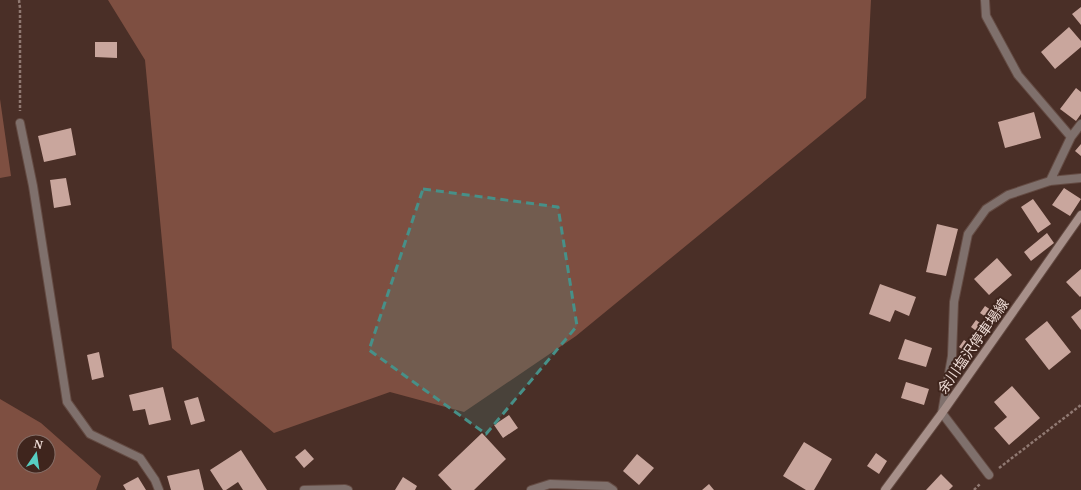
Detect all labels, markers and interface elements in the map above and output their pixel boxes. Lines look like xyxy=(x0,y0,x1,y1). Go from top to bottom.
street label: 余川塩沢停車場線 xyxy=(933,294,1012,397)
north arrow xyxy=(16,434,56,474)
text: N xyxy=(32,435,45,452)

